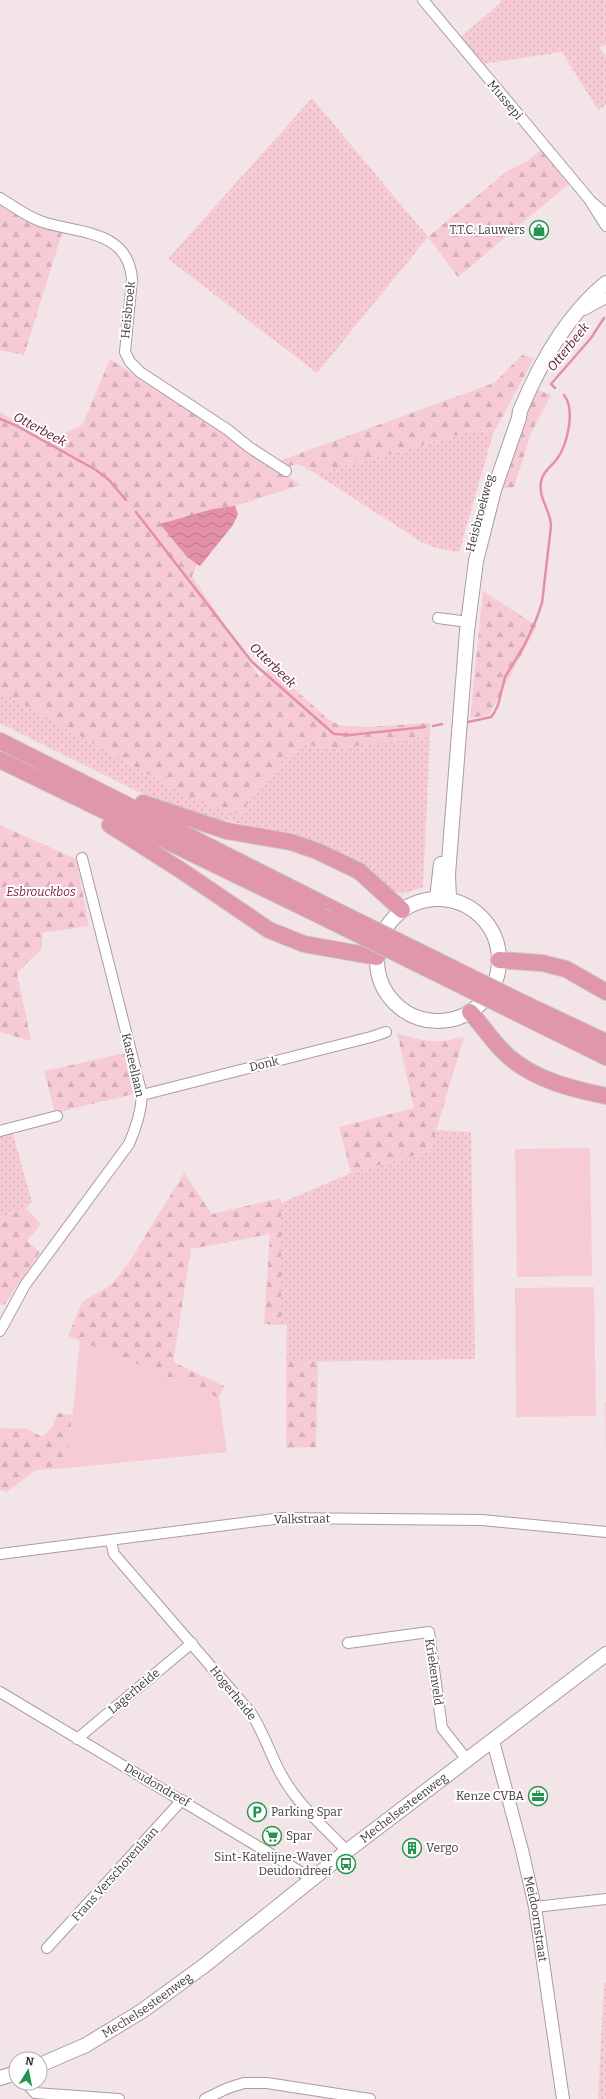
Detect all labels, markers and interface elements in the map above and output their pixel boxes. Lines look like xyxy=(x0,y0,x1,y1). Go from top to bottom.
street label: Mussepi xyxy=(485,78,526,123)
shop icon: T.T.C. Lauwers xyxy=(528,219,550,241)
place label: T.T.C. Lauwers xyxy=(449,223,525,237)
street label: Heisbroek xyxy=(118,280,138,339)
water label: Otterbeek xyxy=(544,319,593,374)
water label: Otterbeek xyxy=(11,409,70,450)
street label: Heisbroekweg xyxy=(463,472,497,553)
water label: Otterbeek xyxy=(247,640,300,691)
park label: Esbrouckbos xyxy=(6,885,76,899)
street label: Kasteellaan xyxy=(119,1032,147,1099)
street label: Donk xyxy=(248,1054,280,1074)
street label: Valkstraat xyxy=(274,1511,331,1526)
street label: Kriekenveld xyxy=(422,1638,446,1706)
street label: Hogerheide xyxy=(207,1663,259,1723)
street label: Lagerheide xyxy=(106,1666,162,1716)
street label: Deudondreef xyxy=(122,1761,193,1810)
street label: Mechelsesteenweg xyxy=(357,1770,450,1846)
office icon: Kenze CVBA xyxy=(527,1785,549,1807)
place label: Kenze CVBA xyxy=(456,1789,524,1803)
parking icon: Parking Spar xyxy=(246,1801,268,1823)
place label: Parking Spar xyxy=(271,1805,343,1819)
street label: Frans Verschorenlaan xyxy=(69,1824,161,1924)
supermarket icon: Spar xyxy=(261,1825,283,1847)
place label: Spar xyxy=(286,1829,313,1843)
building icon: Vergo xyxy=(401,1837,423,1859)
place label: Vergo xyxy=(426,1841,459,1855)
place label: Sint-Katelijne-Waver Deudondreef xyxy=(214,1850,333,1878)
bus stop icon: Sint-Katelijne-Waver Deudondreef xyxy=(335,1853,357,1875)
street label: Meidoornstraat xyxy=(521,1875,550,1963)
street label: Mechelsesteenweg xyxy=(99,1970,195,2041)
north arrow xyxy=(8,2051,48,2091)
text: N xyxy=(24,2055,35,2069)

